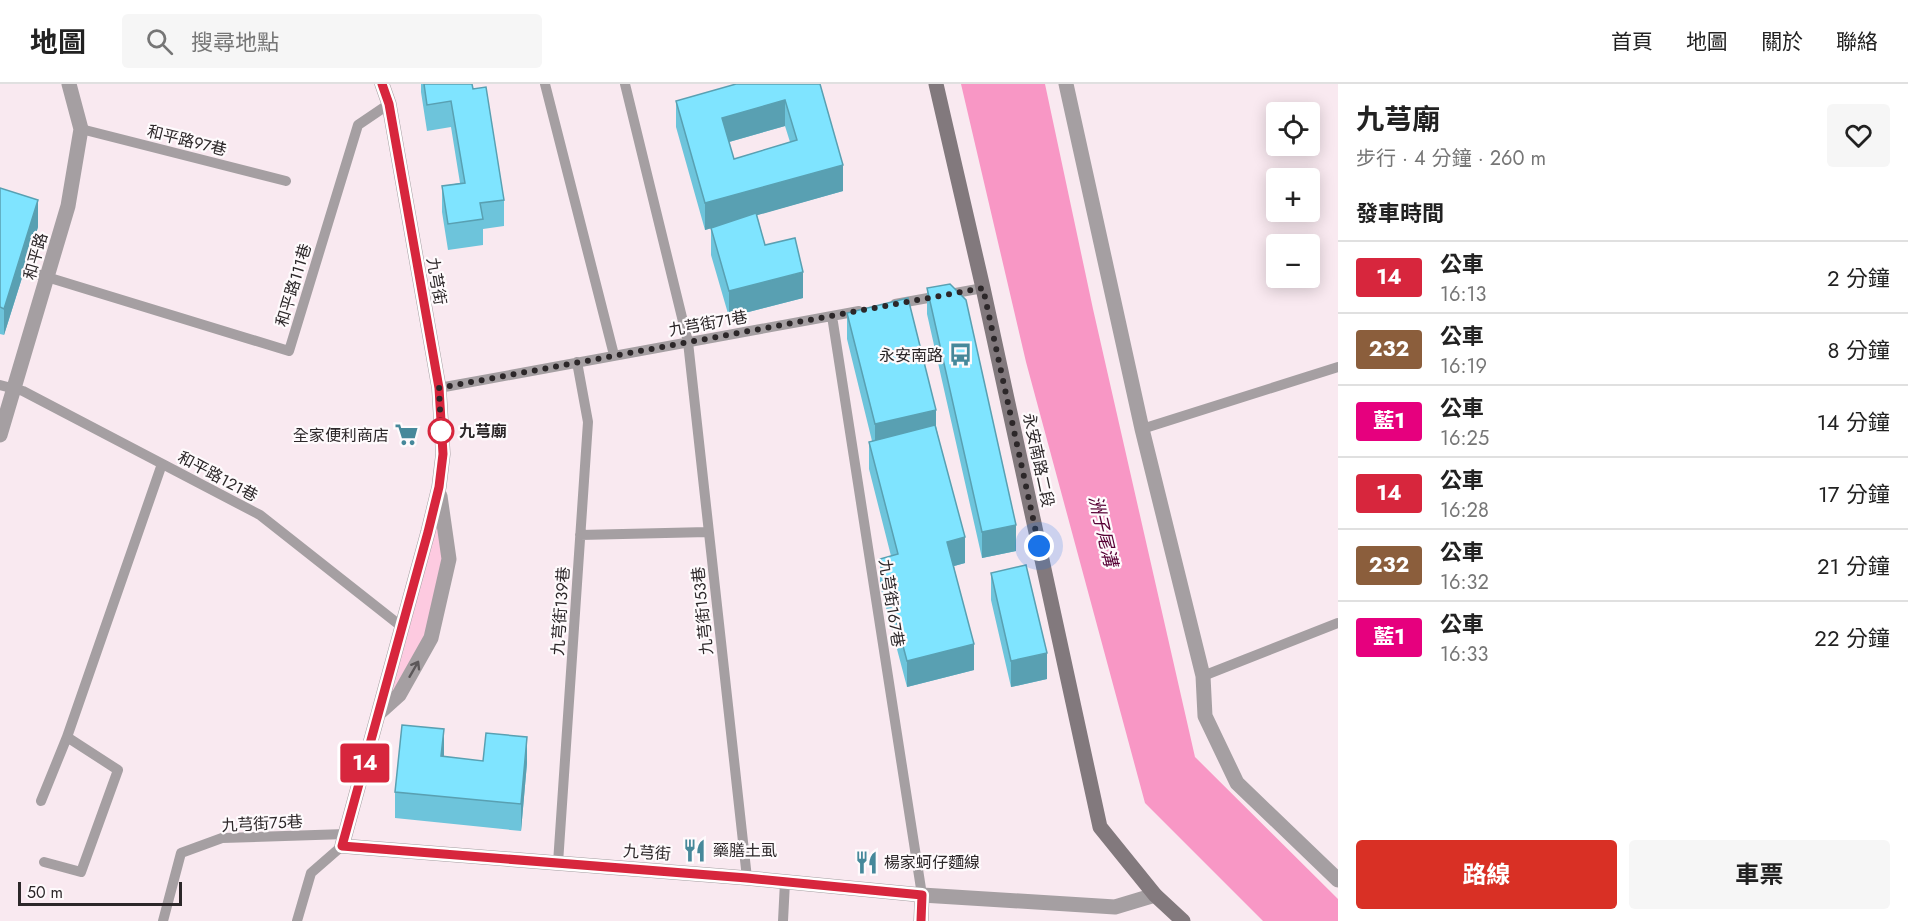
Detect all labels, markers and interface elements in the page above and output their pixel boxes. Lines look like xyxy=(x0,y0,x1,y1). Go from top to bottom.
search box xyxy=(122,14,542,68)
text: 地圖 xyxy=(30,22,86,63)
icon: search xyxy=(143,25,176,58)
text: 搜尋地點 xyxy=(191,26,279,58)
text: 首頁 xyxy=(1611,27,1653,57)
text: 地圖 xyxy=(1686,27,1728,57)
text: 關於 xyxy=(1761,27,1803,57)
text: 聯絡 xyxy=(1836,27,1878,57)
text: 九芎廟 xyxy=(1356,99,1440,140)
map controls xyxy=(1266,102,1320,288)
button: locate xyxy=(1266,102,1320,156)
button: heart xyxy=(1827,104,1890,167)
street label: 和平路97巷 xyxy=(145,120,229,161)
text: 步行 · 4 分鐘 · 260 m xyxy=(1356,144,1546,173)
button: + xyxy=(1266,168,1320,222)
text: 發車時間 xyxy=(1356,197,1444,229)
street label: 和平路 xyxy=(18,230,53,282)
button: − xyxy=(1266,234,1320,288)
street label: 和平路111巷 xyxy=(270,241,317,329)
text: 公車 xyxy=(1440,248,1484,280)
street label: 九芎街 xyxy=(421,255,452,307)
text: 14 xyxy=(1376,262,1402,292)
text: 2 分鐘 xyxy=(1827,262,1890,294)
text: 16:13 xyxy=(1440,280,1486,309)
street label: 九芎街71巷 xyxy=(667,305,749,342)
text: 公車 xyxy=(1440,320,1484,352)
text: 232 xyxy=(1369,334,1409,364)
text: 8 分鐘 xyxy=(1827,334,1890,366)
bus stop icon: 永安南路 xyxy=(948,342,974,368)
place label: 永安南路 xyxy=(879,344,943,367)
text: 16:19 xyxy=(1440,352,1487,381)
text: 公車 xyxy=(1440,392,1484,424)
text: 藍1 xyxy=(1373,406,1405,436)
text: 14 分鐘 xyxy=(1817,406,1890,438)
street label: 永安南路二段 xyxy=(1017,411,1060,509)
marker: 九芎廟 xyxy=(428,418,454,444)
place label: 九芎廟 xyxy=(459,420,507,443)
supermarket icon: 全家便利商店 xyxy=(394,422,420,448)
place label: 全家便利商店 xyxy=(293,424,389,447)
text: 16:25 xyxy=(1440,424,1489,453)
street label: 和平路121巷 xyxy=(174,446,262,507)
text: 公車 xyxy=(1440,464,1484,496)
text: 14 xyxy=(1376,478,1402,508)
text: 17 分鐘 xyxy=(1818,478,1890,510)
water label: 洲子尾溝 xyxy=(1082,493,1124,572)
text: 16:28 xyxy=(1440,496,1489,525)
your location xyxy=(1024,531,1054,561)
text: 公車 xyxy=(1440,536,1484,568)
text: 232 xyxy=(1369,550,1409,580)
text: 21 分鐘 xyxy=(1817,550,1890,582)
street label: 九芎街167巷 xyxy=(873,557,910,649)
street label: 九芎街139巷 xyxy=(546,566,575,656)
street label: 九芎街153巷 xyxy=(686,566,719,656)
text: 16:32 xyxy=(1440,568,1489,597)
text: 公車 xyxy=(1440,608,1484,640)
text: 藍1 xyxy=(1373,622,1405,652)
text: 22 分鐘 xyxy=(1814,622,1890,654)
text: 16:33 xyxy=(1440,640,1488,669)
one-way arrow xyxy=(408,661,420,678)
line badge: 14 xyxy=(338,744,392,782)
text: 14 xyxy=(352,748,378,778)
street label: 九芎街75巷 xyxy=(221,810,303,837)
restaurant icon: 藥膳土虱 xyxy=(682,837,708,863)
street label: 九芎街 xyxy=(622,839,672,866)
place label: 藥膳土虱 xyxy=(713,839,777,862)
button: 路線 xyxy=(1356,840,1617,909)
button: 車票 xyxy=(1629,840,1890,909)
restaurant icon: 楊家蚵仔麵線 xyxy=(853,849,879,875)
place label: 楊家蚵仔麵線 xyxy=(884,851,980,874)
scale bar xyxy=(18,879,182,906)
text: 50 m xyxy=(27,881,63,904)

